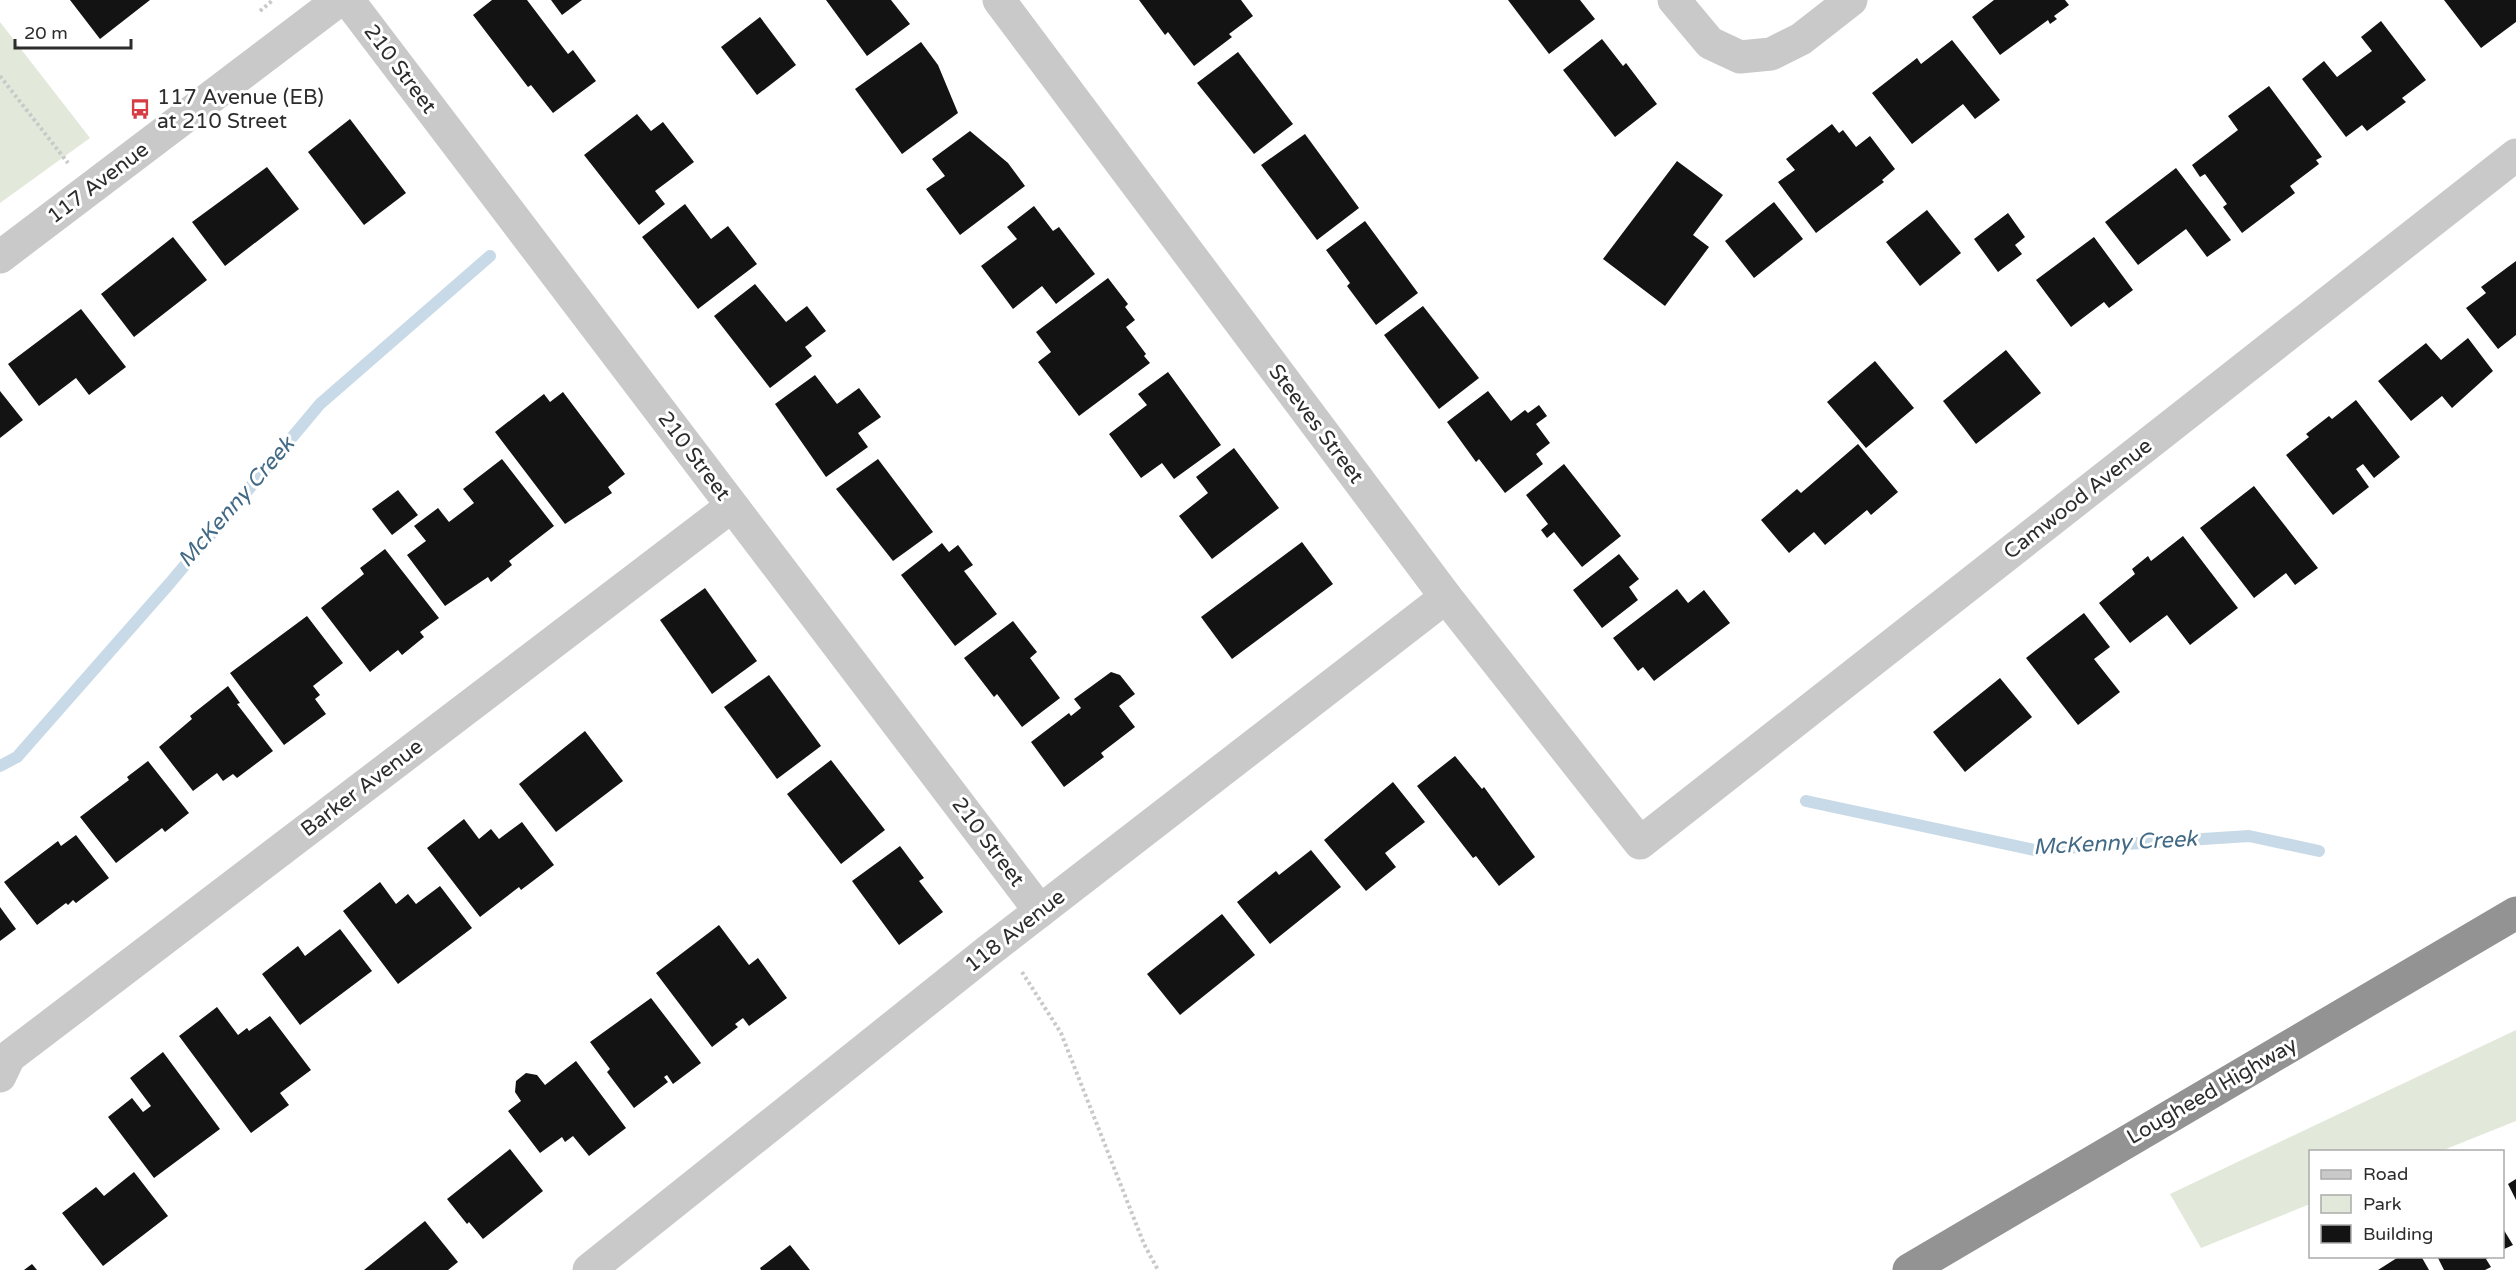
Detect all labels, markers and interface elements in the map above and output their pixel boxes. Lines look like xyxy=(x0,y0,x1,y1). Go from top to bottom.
scale bar xyxy=(15,12,130,50)
street label: 210 Street xyxy=(358,20,442,118)
text: 20 m xyxy=(24,22,68,44)
place label: 117 Avenue (EB) at 210 Street xyxy=(157,85,324,134)
bus stop icon: 117 Avenue (EB) at 210 Street xyxy=(128,97,152,121)
street label: 117 Avenue xyxy=(42,137,154,229)
street label: Steeves Street xyxy=(1263,360,1369,488)
street label: 210 Street xyxy=(652,407,736,505)
water label: McKenny Creek xyxy=(172,430,301,572)
street label: Camwood Avenue xyxy=(1999,433,2157,565)
street label: Barker Avenue xyxy=(296,734,428,842)
street label: 210 Street xyxy=(946,793,1030,891)
water label: McKenny Creek xyxy=(2032,826,2200,860)
street label: 118 Avenue xyxy=(960,884,1070,978)
street label: Lougheed Highway xyxy=(2122,1032,2302,1150)
legend xyxy=(2309,1150,2504,1258)
text: Road xyxy=(2363,1163,2408,1185)
text: Park xyxy=(2363,1193,2402,1215)
text: Building xyxy=(2363,1223,2433,1245)

